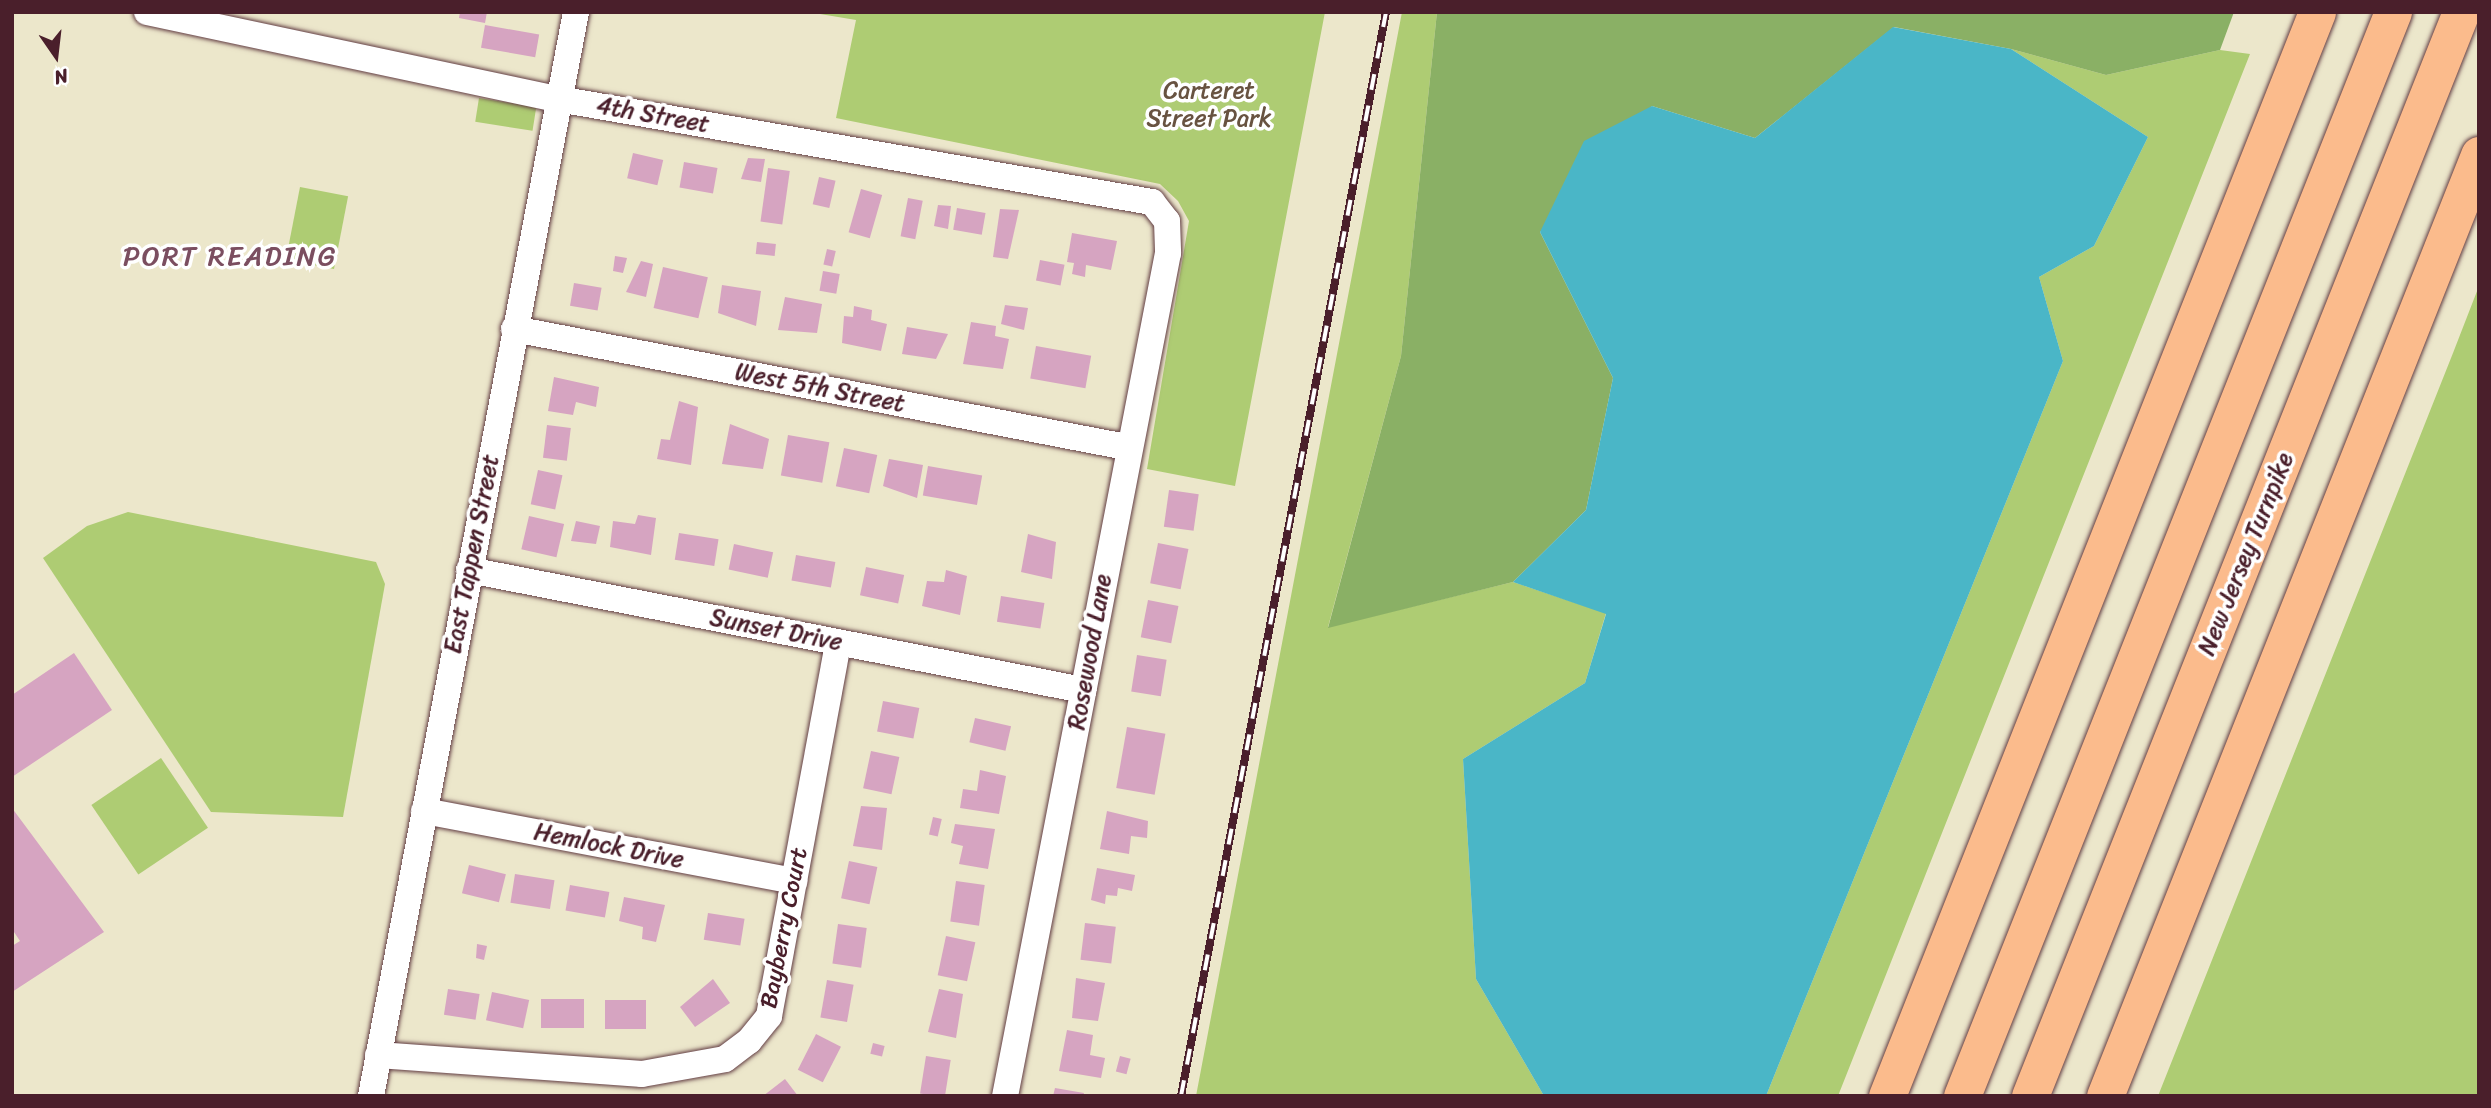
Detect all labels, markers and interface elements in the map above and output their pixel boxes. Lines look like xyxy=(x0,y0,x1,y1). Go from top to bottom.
north arrow xyxy=(21,21,91,91)
text: N xyxy=(51,59,72,94)
park label: Carteret Street Park xyxy=(1146,77,1272,133)
street label: 4th Street xyxy=(594,91,712,139)
district label: PORT READING xyxy=(126,239,334,273)
street label: West 5th Street xyxy=(733,357,907,419)
street label: New Jersey Turnpike xyxy=(2192,448,2300,660)
street label: East Tappen Street xyxy=(438,452,506,656)
street label: Rosewood Lane xyxy=(1062,572,1118,732)
street label: Sunset Drive xyxy=(707,603,845,657)
street label: Hemlock Drive xyxy=(532,817,686,875)
street label: Bayberry Court xyxy=(754,845,814,1011)

